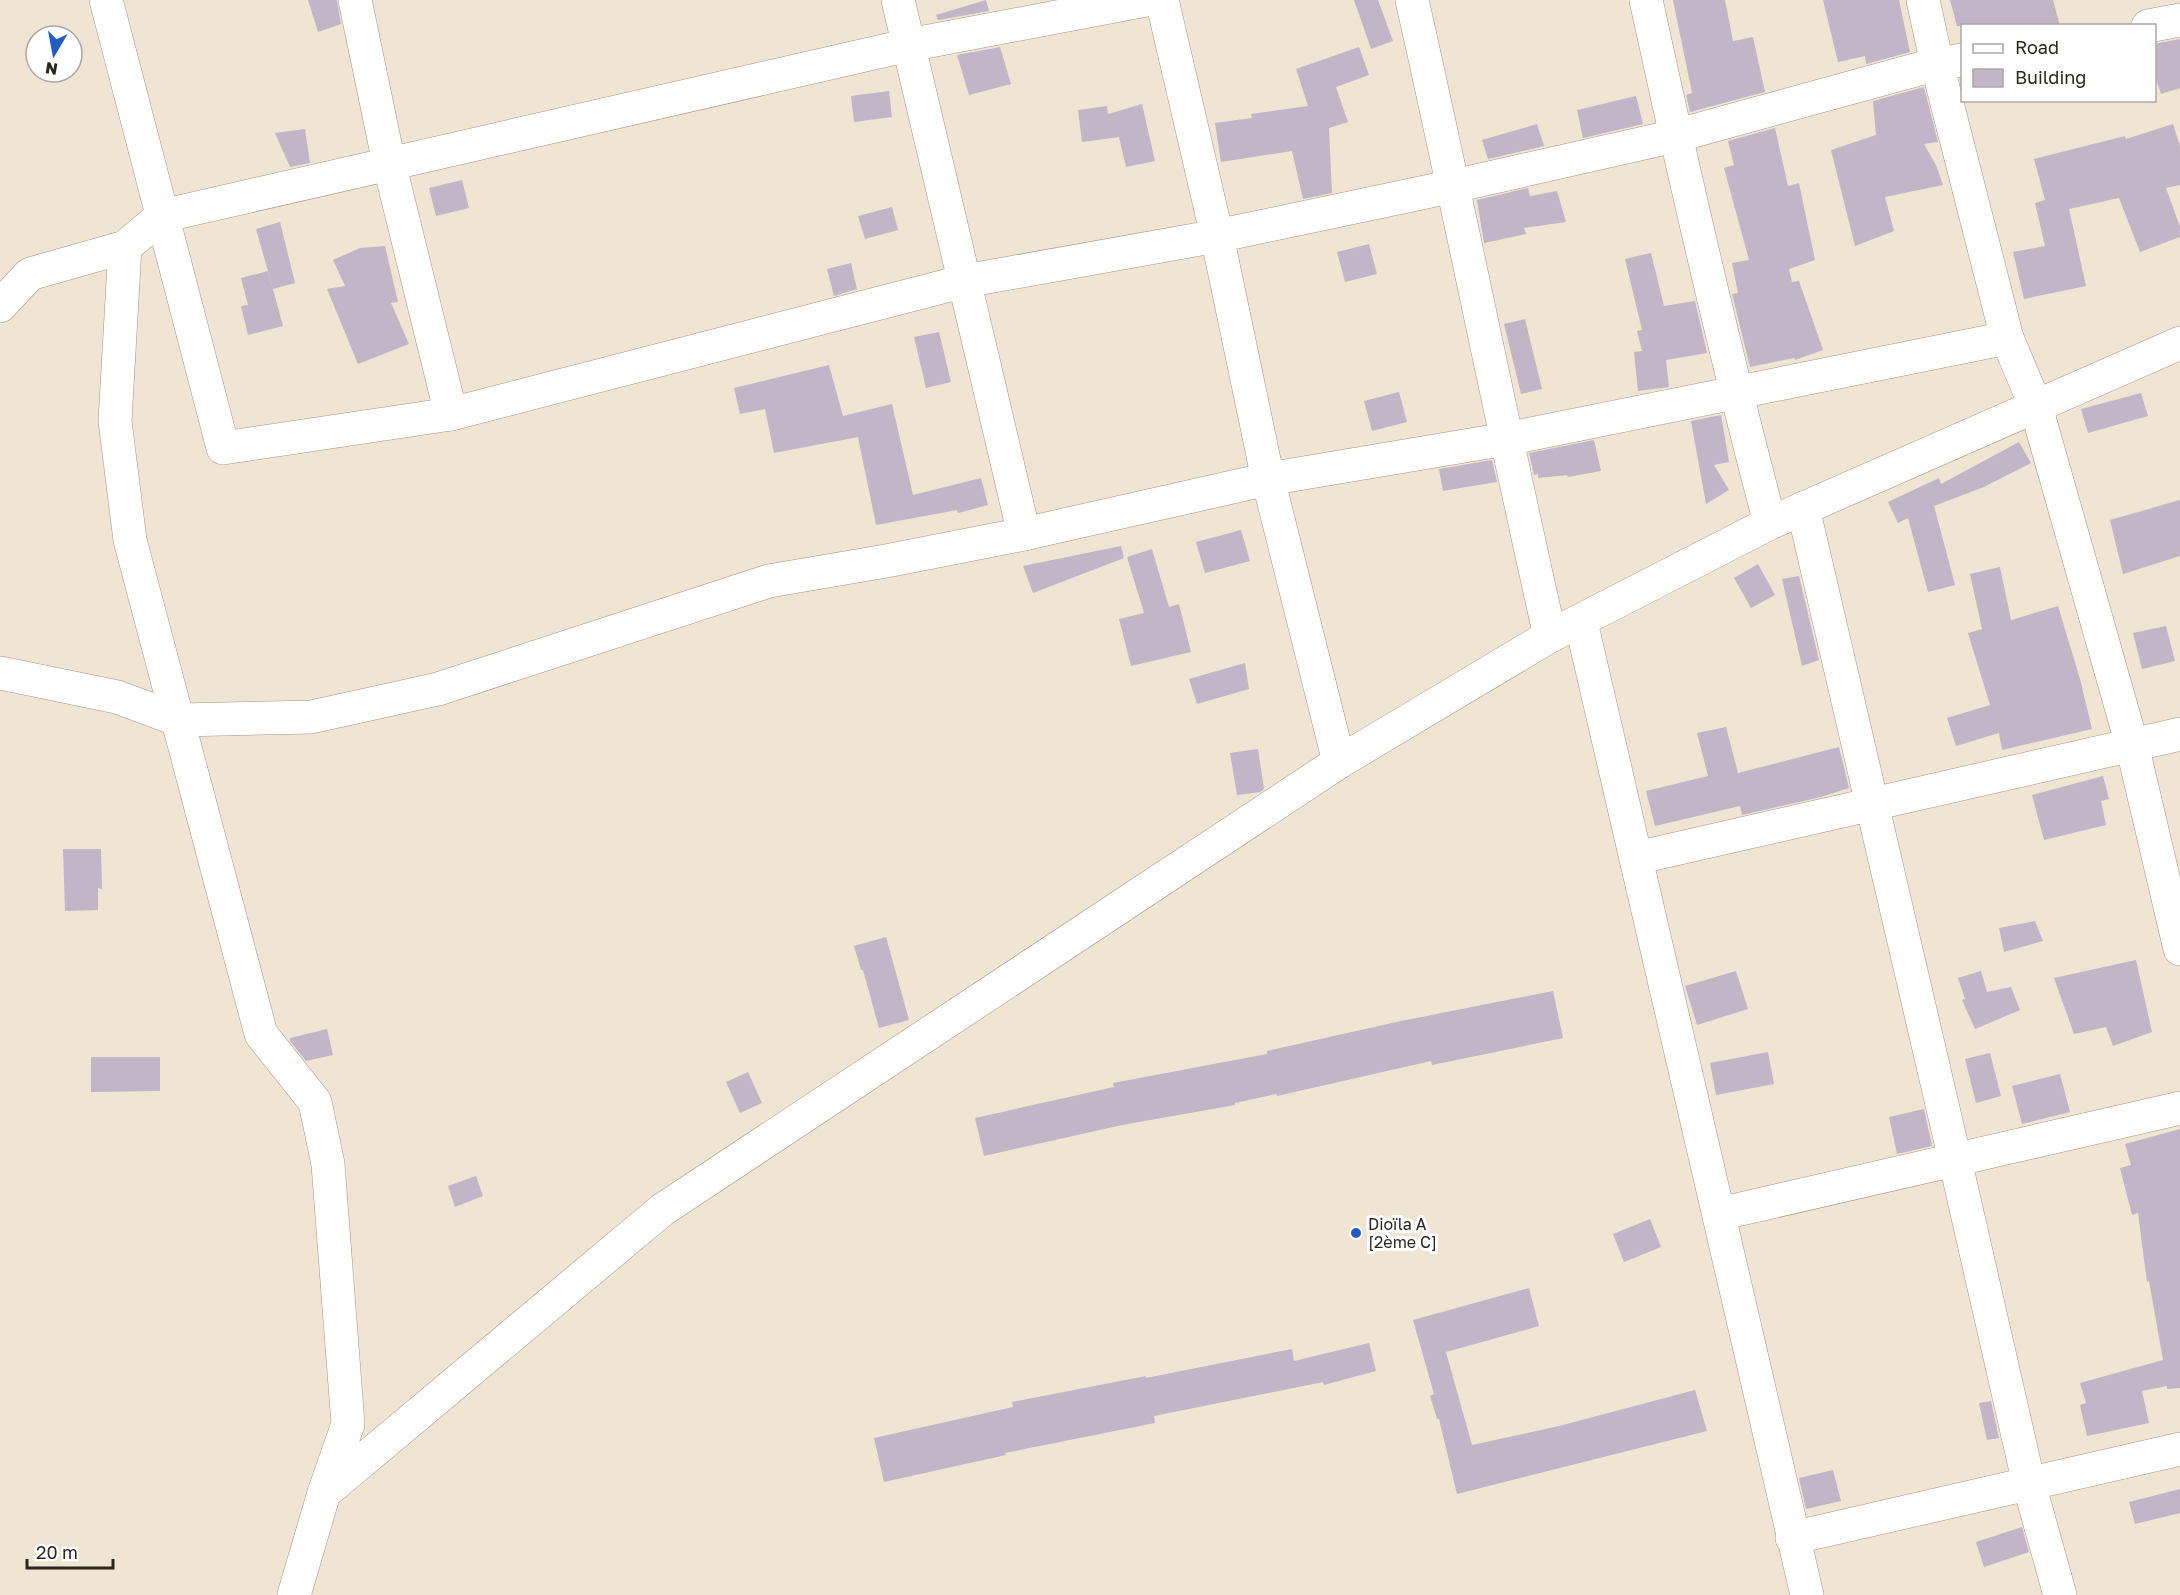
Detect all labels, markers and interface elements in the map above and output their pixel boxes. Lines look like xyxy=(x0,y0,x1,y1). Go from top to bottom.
north arrow xyxy=(24,24,84,84)
legend xyxy=(1961,24,2156,102)
text: Road xyxy=(2015,36,2059,58)
text: N xyxy=(44,58,59,80)
text: Building xyxy=(2015,66,2086,88)
place label: Dioïla A [2ème C] xyxy=(1368,1214,1437,1252)
marker: Dioïla A [2ème C] xyxy=(1349,1226,1363,1240)
scale bar xyxy=(27,1532,112,1570)
text: 20 m xyxy=(36,1541,78,1563)

